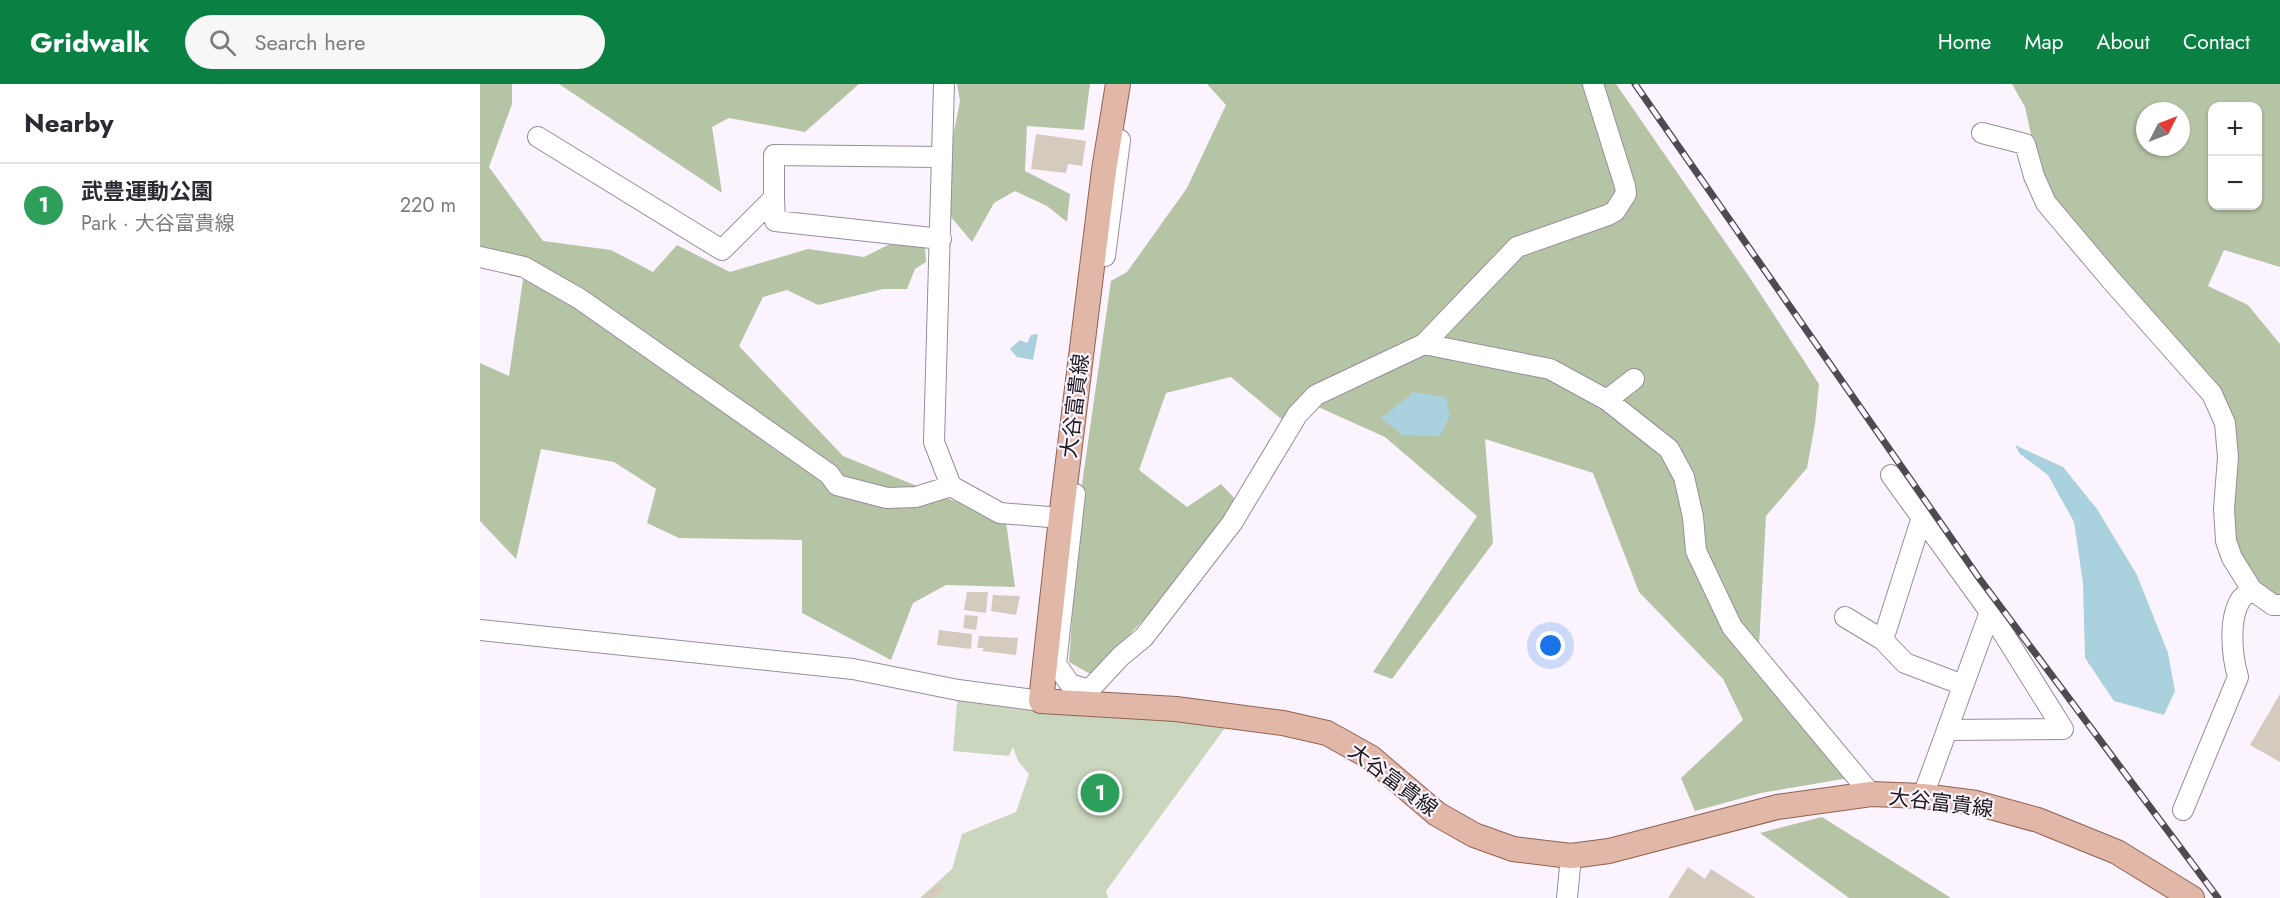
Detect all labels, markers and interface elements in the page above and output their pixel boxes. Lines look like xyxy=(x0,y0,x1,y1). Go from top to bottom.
search box xyxy=(185,15,605,69)
text: Gridwalk xyxy=(30,22,149,63)
icon: search xyxy=(206,26,239,59)
text: Search here xyxy=(254,26,366,58)
text: Home xyxy=(1938,27,1991,57)
text: Map xyxy=(2024,27,2064,57)
text: About xyxy=(2097,27,2150,57)
text: Contact xyxy=(2183,27,2250,57)
north arrow xyxy=(2136,102,2190,156)
map controls xyxy=(2208,102,2262,210)
button: + xyxy=(2208,102,2262,156)
text: Nearby xyxy=(24,104,113,142)
button: − xyxy=(2208,156,2262,210)
text: 武豊運動公園 xyxy=(81,175,213,207)
text: 1 xyxy=(38,191,49,220)
text: 220 m xyxy=(400,191,456,220)
text: Park · 大谷富貴線 xyxy=(81,209,235,238)
street label: 大谷富貴線 xyxy=(1054,352,1096,460)
your location xyxy=(1536,631,1565,660)
street label: 大谷富貴線 xyxy=(1342,736,1444,824)
pin: 1 xyxy=(1080,770,1120,816)
street label: 大谷富貴線 xyxy=(1887,782,1995,824)

